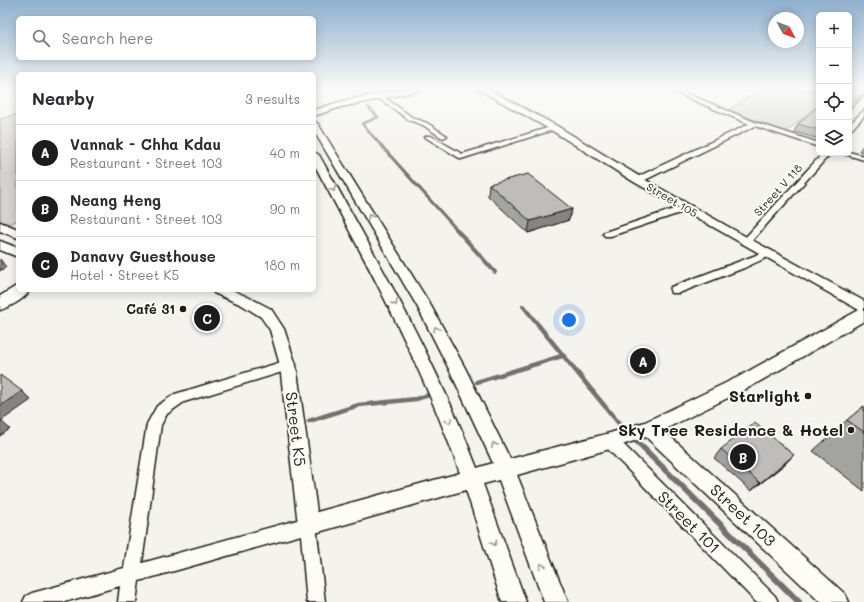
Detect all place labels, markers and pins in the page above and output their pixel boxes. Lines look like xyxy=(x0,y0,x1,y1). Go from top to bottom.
place label: Café 31 xyxy=(126,300,175,317)
pin: C xyxy=(194,303,220,333)
marker: Café 31 xyxy=(178,304,188,314)
pin: A xyxy=(630,346,656,376)
place label: Starlight xyxy=(729,385,800,406)
marker: Starlight xyxy=(803,391,813,401)
place label: Sky Tree Residence & Hotel xyxy=(618,419,843,440)
marker: Sky Tree Residence & Hotel xyxy=(846,425,856,435)
pin: B xyxy=(730,442,756,472)

